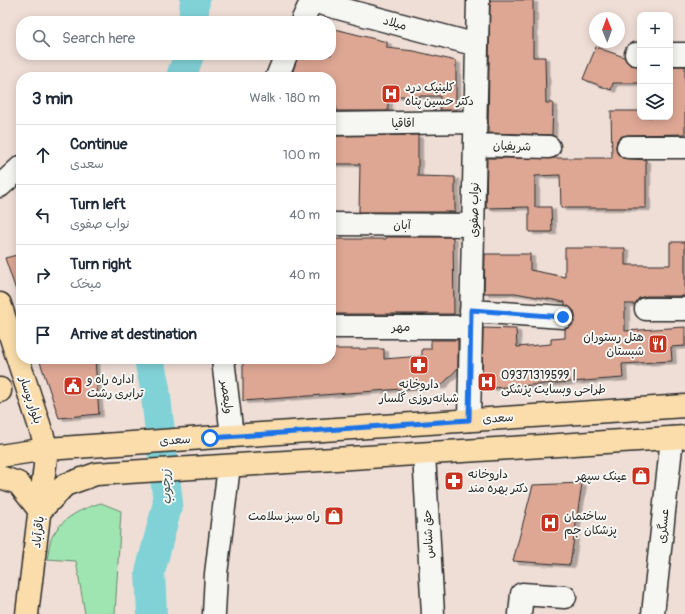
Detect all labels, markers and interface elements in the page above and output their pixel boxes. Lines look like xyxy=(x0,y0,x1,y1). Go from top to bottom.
north arrow xyxy=(589,12,625,48)
map controls xyxy=(637,12,673,120)
button: + xyxy=(637,12,673,48)
street label: میلاد xyxy=(381,13,408,34)
search box xyxy=(16,16,336,60)
icon: search xyxy=(30,27,52,49)
text: Search here xyxy=(62,29,135,48)
button: − xyxy=(637,48,673,84)
place label: کلینیک درد دکتر حسین پناه xyxy=(405,80,474,109)
hospital icon: کلینیک درد دکتر حسین پناه xyxy=(380,83,402,105)
button: layers xyxy=(637,84,673,120)
text: 3 min xyxy=(32,88,73,109)
text: Walk · 180 m xyxy=(250,90,320,106)
street label: اقاقیا xyxy=(391,116,415,131)
text: Continue xyxy=(70,135,128,154)
street label: شریفیان xyxy=(493,138,531,155)
icon: ahead xyxy=(32,144,54,166)
text: 100 m xyxy=(283,147,320,163)
text: سعدی xyxy=(70,156,104,172)
street label: نواب صفوی xyxy=(467,182,482,238)
text: Turn left xyxy=(70,195,126,214)
icon: left xyxy=(32,204,54,226)
text: 40 m xyxy=(289,207,320,223)
text: نواب صفوی xyxy=(70,216,130,232)
street label: آبان xyxy=(393,218,412,233)
text: Turn right xyxy=(70,255,131,274)
icon: right xyxy=(32,264,54,286)
text: 40 m xyxy=(289,267,320,283)
text: میخک xyxy=(70,276,102,292)
route end xyxy=(554,308,572,326)
street label: مهر xyxy=(391,320,410,335)
icon: arrive xyxy=(32,324,54,346)
text: Arrive at destination xyxy=(70,325,197,344)
place label: هتل رستوران شبستان xyxy=(583,330,644,359)
restaurant icon: هتل رستوران شبستان xyxy=(647,333,669,355)
pharmacy icon: داروخانه شبانه‌روزی گلسار xyxy=(408,354,430,376)
place label: 09371319599 | طراحی وبسایت پزشکی xyxy=(501,368,606,397)
hospital icon: 09371319599 | طراحی وبسایت پزشکی xyxy=(476,371,498,393)
place label: اداره راه و ترابری رشت xyxy=(86,372,144,401)
street label: بلوار بوسار xyxy=(16,374,45,426)
public building icon: اداره راه و ترابری رشت xyxy=(62,375,84,397)
place label: داروخانه شبانه‌روزی گلسار xyxy=(378,377,459,406)
street label: ولیعصر xyxy=(217,378,236,415)
street label: سعدی xyxy=(482,410,514,427)
route start xyxy=(201,429,219,447)
street label: سعدی xyxy=(159,432,191,449)
shop icon: عینک سپهر xyxy=(630,465,652,487)
place label: داروخانه دکتر بهره مند xyxy=(468,467,528,496)
water label: زرجوب xyxy=(157,468,175,505)
place label: عینک سپهر xyxy=(575,469,627,484)
pharmacy icon: داروخانه دکتر بهره مند xyxy=(443,470,465,492)
shop icon: راه سبز سلامت xyxy=(323,505,345,527)
street label: عسگری xyxy=(654,508,673,544)
place label: راه سبز سلامت xyxy=(248,509,320,524)
street label: حق شناس xyxy=(420,509,437,559)
place label: ساختمان پزشکان جم xyxy=(564,509,617,539)
hospital icon: ساختمان پزشکان جم xyxy=(539,512,561,534)
street label: باقرآباد xyxy=(29,515,48,549)

